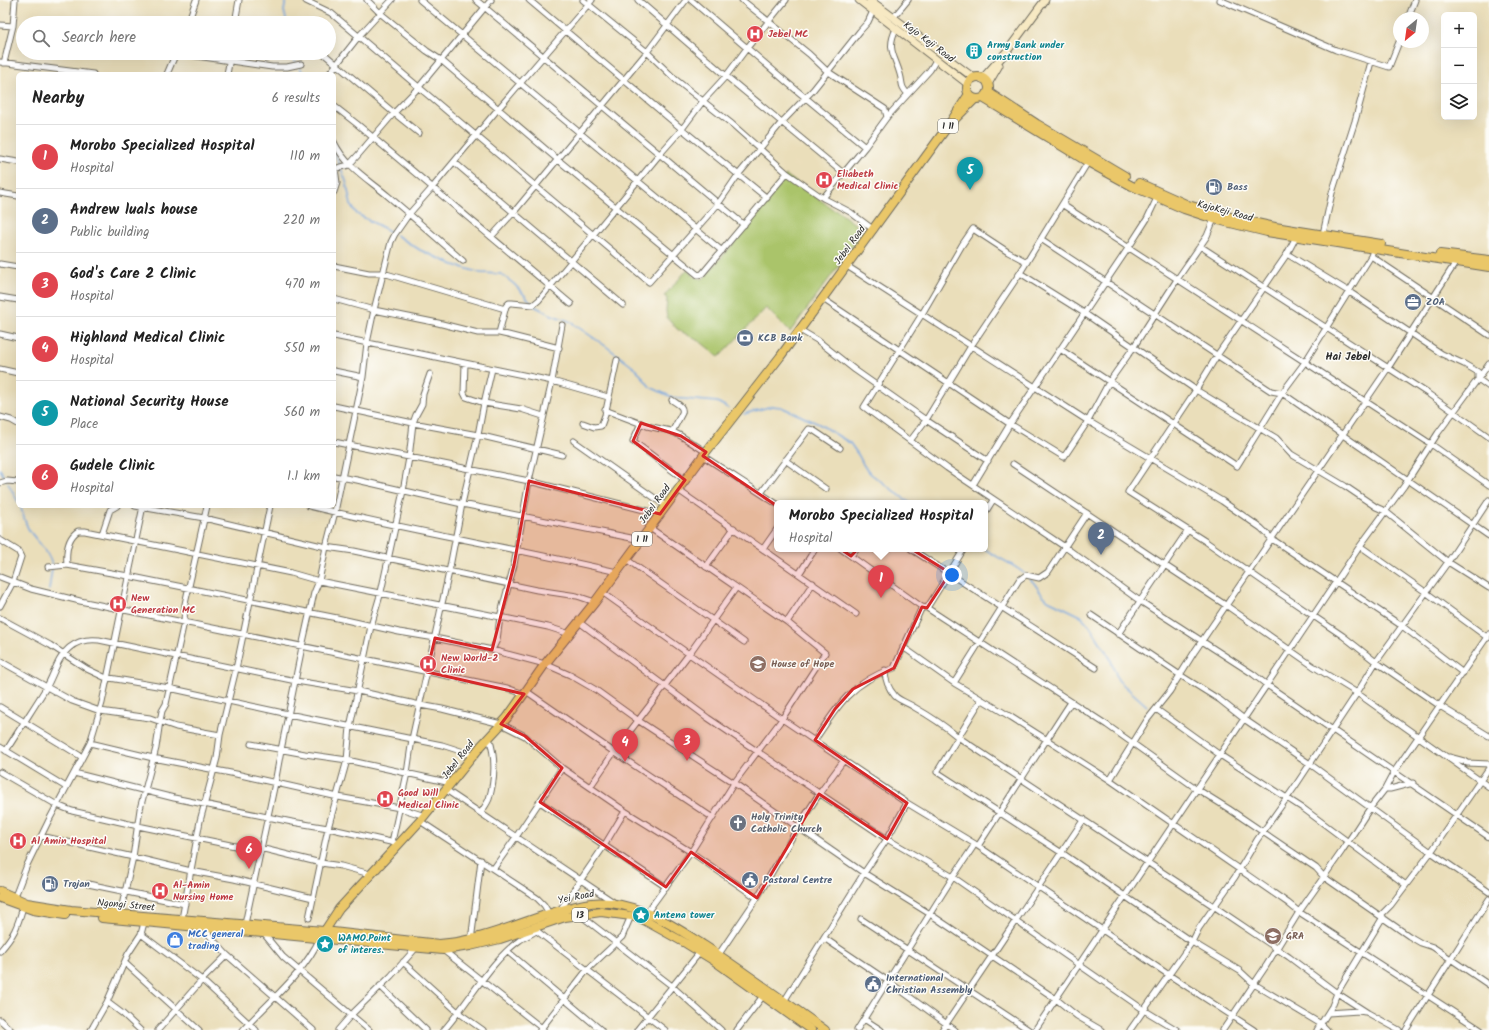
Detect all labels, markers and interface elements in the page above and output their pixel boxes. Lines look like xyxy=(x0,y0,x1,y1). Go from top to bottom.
north arrow xyxy=(1393,12,1429,48)
map controls xyxy=(1441,12,1477,120)
button: + xyxy=(1441,12,1477,48)
search box xyxy=(16,16,336,60)
street label: Kajo Keji Road xyxy=(900,17,959,67)
hospital icon: Jebel MC xyxy=(745,24,765,44)
text: Search here xyxy=(62,26,136,50)
place label: Jebel MC xyxy=(768,26,809,42)
icon: search xyxy=(30,27,52,49)
place label: Army Bank under construction xyxy=(987,37,1064,65)
building icon: Army Bank under construction xyxy=(964,41,984,61)
button: − xyxy=(1441,48,1477,84)
button: layers xyxy=(1441,84,1477,120)
text: Nearby xyxy=(32,85,84,112)
text: 6 results xyxy=(272,88,320,109)
road number: I 11 xyxy=(938,119,958,133)
text: Morobo Specialized Hospital xyxy=(70,134,254,158)
text: 1 xyxy=(43,146,47,167)
text: 110 m xyxy=(290,146,320,167)
pin: 5 xyxy=(957,157,983,190)
text: Hospital xyxy=(70,158,114,179)
place label: Eliabeth Medical Clinic xyxy=(837,166,898,194)
hospital icon: Eliabeth Medical Clinic xyxy=(814,170,834,190)
fuel station icon: Bass xyxy=(1204,177,1224,197)
place label: Bass xyxy=(1227,179,1248,195)
street label: KajoKeji Road xyxy=(1195,196,1256,226)
text: Andrew luals house xyxy=(70,198,198,222)
text: 2 xyxy=(41,210,49,231)
text: 220 m xyxy=(283,210,320,231)
street label: Jebel Road xyxy=(830,221,870,268)
text: Public building xyxy=(70,222,149,243)
text: God's Care 2 Clinic xyxy=(70,262,197,286)
text: 3 xyxy=(41,274,49,295)
text: 470 m xyxy=(285,274,320,295)
text: Hospital xyxy=(70,286,114,307)
office icon: ZOA xyxy=(1403,292,1423,312)
place label: ZOA xyxy=(1426,294,1445,310)
text: Highland Medical Clinic xyxy=(70,326,225,350)
bank icon: KCB Bank xyxy=(735,328,755,348)
place label: KCB Bank xyxy=(758,330,803,346)
text: 4 xyxy=(41,338,49,359)
text: 550 m xyxy=(284,338,320,359)
district label: Hai Jebel xyxy=(1325,348,1371,366)
text: Hospital xyxy=(70,350,114,371)
text: National Security House xyxy=(70,390,228,414)
text: 5 xyxy=(42,402,48,423)
text: 560 m xyxy=(284,402,320,423)
text: Place xyxy=(70,414,98,435)
text: Gudele Clinic xyxy=(70,454,155,478)
text: 6 xyxy=(41,466,49,487)
text: 1.1 km xyxy=(287,466,320,487)
text: Hospital xyxy=(70,478,114,499)
street label: Jebel Road xyxy=(635,480,675,527)
popup xyxy=(774,500,988,552)
text: Morobo Specialized Hospital xyxy=(789,504,973,528)
pin: 2 xyxy=(1088,522,1114,555)
text: Hospital xyxy=(789,528,833,549)
road number: I 11 xyxy=(632,532,652,546)
pin: 1 xyxy=(868,565,894,598)
your location xyxy=(942,565,962,585)
place label: New Generation MC xyxy=(131,590,196,618)
hospital icon: New Generation MC xyxy=(108,594,128,614)
place label: New World-2 Clinic xyxy=(441,650,499,678)
hospital icon: New World-2 Clinic xyxy=(418,654,438,674)
school or university icon: House of Hope xyxy=(748,654,768,674)
place label: House of Hope xyxy=(771,656,835,672)
pin: 3 xyxy=(674,728,700,761)
pin: 4 xyxy=(612,729,638,762)
street label: Jebel Road xyxy=(438,736,479,783)
place label: Good Will Medical Clinic xyxy=(398,785,459,813)
hospital icon: Good Will Medical Clinic xyxy=(375,789,395,809)
place label: Holy Trinity Catholic Church xyxy=(751,809,822,837)
church icon: Holy Trinity Catholic Church xyxy=(728,813,748,833)
hospital icon: Al Amin Hospital xyxy=(8,831,28,851)
place label: Al Amin Hospital xyxy=(31,833,107,849)
pin: 6 xyxy=(236,836,262,869)
public building icon: Pastoral Centre xyxy=(740,870,760,890)
place label: Pastoral Centre xyxy=(763,872,832,888)
fuel station icon: Trojan xyxy=(40,874,60,894)
place label: Trojan xyxy=(63,876,90,892)
place label: Al-Amin Nursing Home xyxy=(173,877,234,905)
hospital icon: Al-Amin Nursing Home xyxy=(150,881,170,901)
street label: Yei Road xyxy=(556,885,597,908)
street label: Ngongi Street xyxy=(96,895,156,916)
place icon: Antena tower xyxy=(631,905,651,925)
place label: Antena tower xyxy=(654,907,715,923)
road number: 13 xyxy=(572,908,588,922)
place label: MCC general trading xyxy=(188,926,244,954)
school or university icon: GRA xyxy=(1263,926,1283,946)
place label: GRA xyxy=(1286,928,1304,944)
shop icon: MCC general trading xyxy=(165,930,185,950)
place label: WAMO.Point of interes. xyxy=(338,930,391,958)
place icon: WAMO.Point of interes. xyxy=(315,934,335,954)
place label: International Christian Assembly xyxy=(886,970,973,998)
public building icon: International Christian Assembly xyxy=(863,974,883,994)

